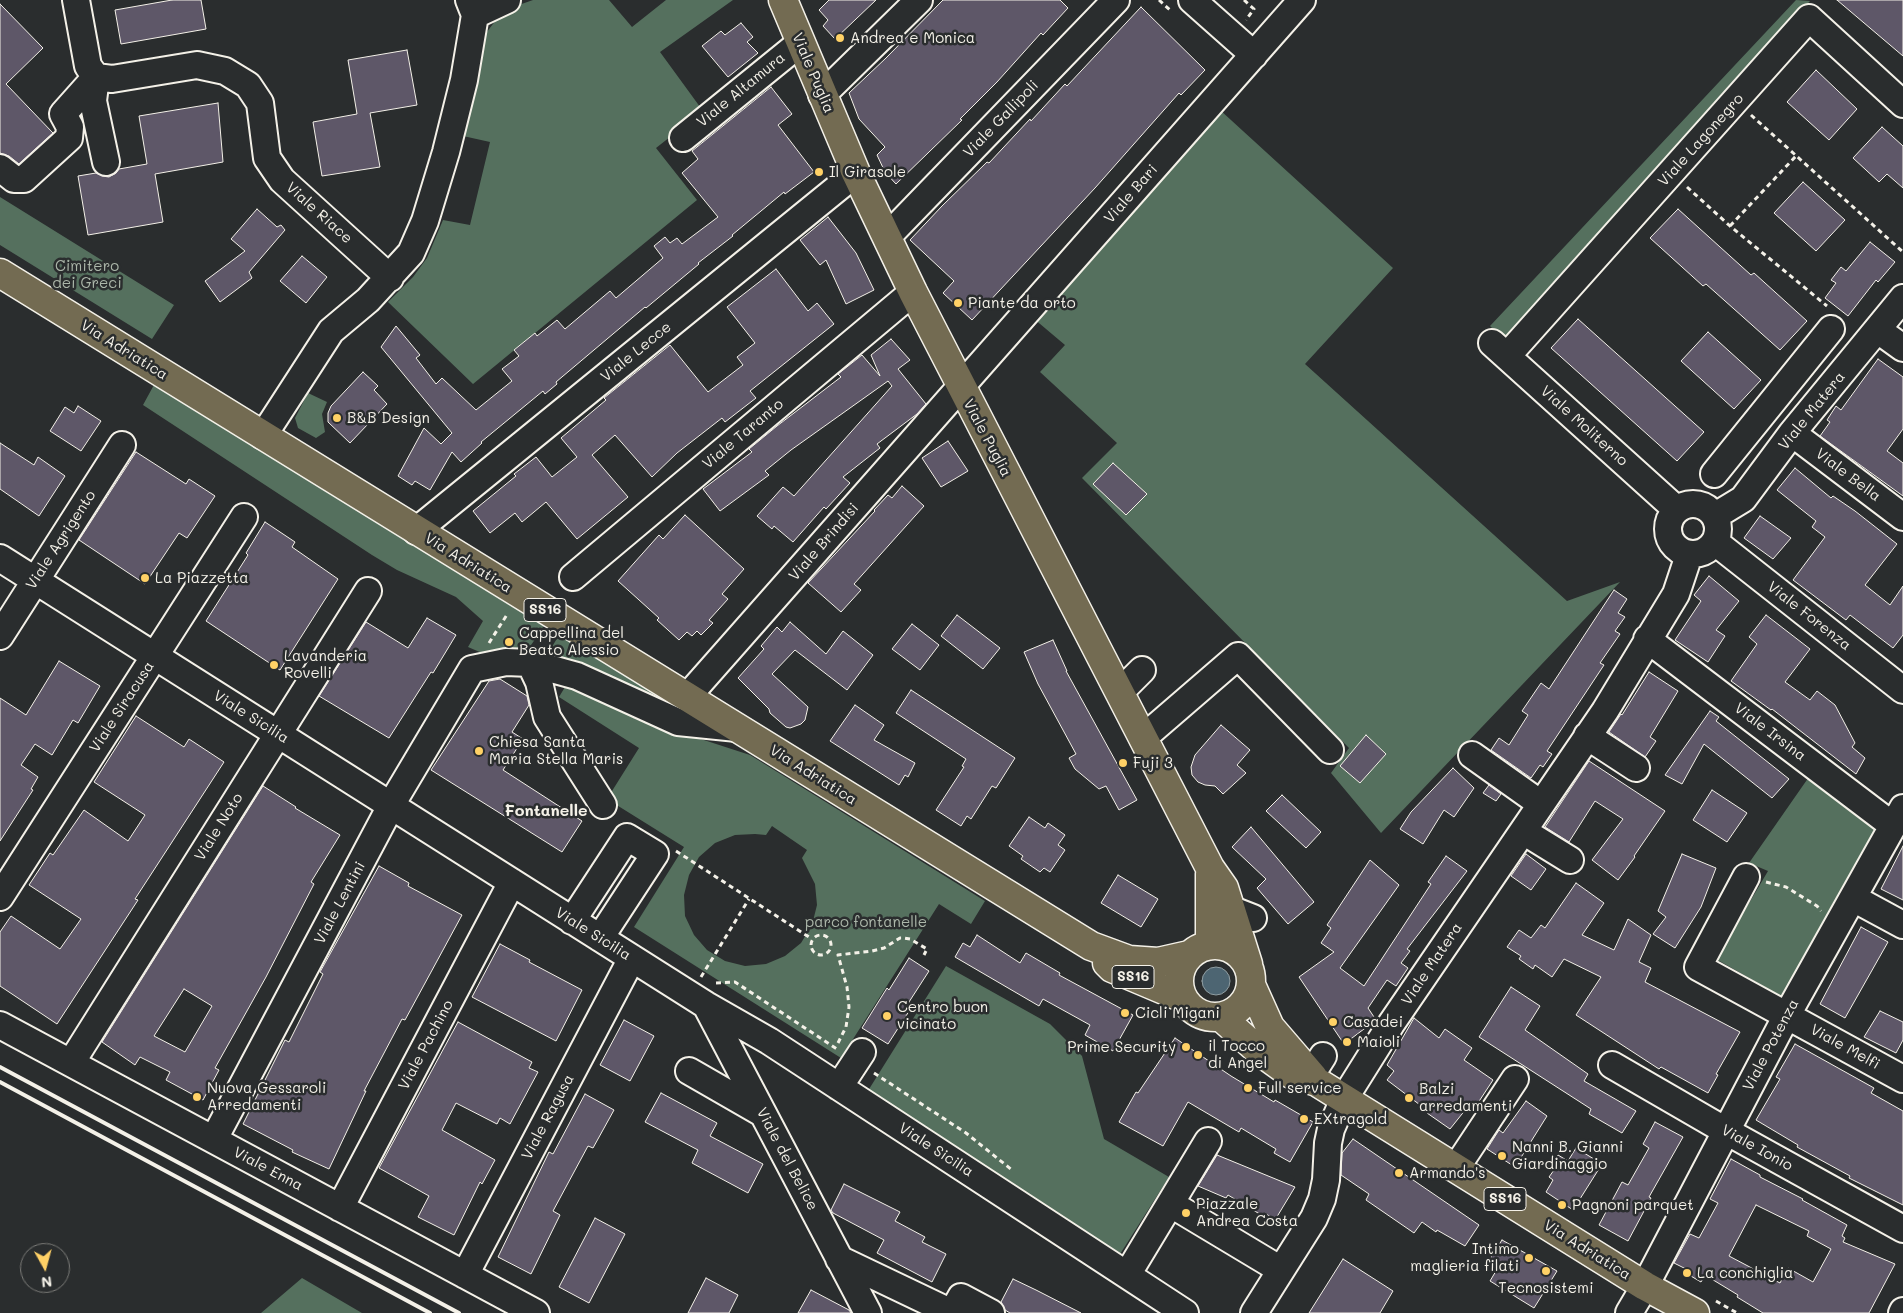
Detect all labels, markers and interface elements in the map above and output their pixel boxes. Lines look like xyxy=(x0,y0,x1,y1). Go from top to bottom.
place label: Andrea e Monica xyxy=(850,29,975,47)
street label: Viale Puglia xyxy=(788,30,838,116)
marker: Andrea e Monica xyxy=(834,32,846,44)
street label: Viale Altamura xyxy=(693,49,789,131)
street label: Viale Gallipoli xyxy=(960,77,1042,161)
street label: Viale Lagonegro xyxy=(1655,90,1747,190)
street label: Viale Bari xyxy=(1101,161,1161,227)
place label: Il Girasole xyxy=(829,163,906,181)
marker: Il Girasole xyxy=(813,166,825,178)
street label: Viale Riace xyxy=(282,179,356,247)
park label: Cimitero dei Greci xyxy=(52,257,122,292)
place label: Piante da orto xyxy=(968,294,1076,312)
marker: Piante da orto xyxy=(952,297,964,309)
street label: Via Adriatica xyxy=(77,316,171,384)
street label: Viale Lecce xyxy=(597,318,675,386)
street label: Viale Matera xyxy=(1775,368,1849,454)
street label: Viale Moliterno xyxy=(1537,382,1631,470)
street label: Viale Taranto xyxy=(699,395,787,473)
street label: Viale Puglia xyxy=(959,396,1015,480)
place label: B&B Design xyxy=(347,409,430,427)
marker: B&B Design xyxy=(331,412,343,424)
street label: Viale Bella xyxy=(1812,445,1884,505)
street label: Viale Agrigento xyxy=(22,487,100,593)
street label: Viale Brindisi xyxy=(785,499,863,585)
street label: Via Adriatica xyxy=(421,529,515,597)
place label: La Piazzetta xyxy=(155,569,249,587)
marker: La Piazzetta xyxy=(139,572,151,584)
street label: Viale Forenza xyxy=(1763,578,1855,654)
road number: SS16 xyxy=(524,598,566,622)
place label: Cappellina del Beato Alessio xyxy=(519,624,624,659)
marker: Cappellina del Beato Alessio xyxy=(503,636,515,648)
place label: Lavanderia Rovelli xyxy=(284,647,367,682)
street label: Viale Siracusa xyxy=(86,658,158,756)
marker: Lavanderia Rovelli xyxy=(268,659,280,671)
street label: Viale Sicilia xyxy=(210,687,292,747)
street label: Viale Irsina xyxy=(1731,699,1809,765)
place label: Chiesa Santa Maria Stella Maris xyxy=(489,733,623,768)
street label: Via Adriatica xyxy=(766,741,860,809)
marker: Chiesa Santa Maria Stella Maris xyxy=(473,745,485,757)
place label: Fuji 3 xyxy=(1133,754,1173,772)
marker: Fuji 3 xyxy=(1117,757,1129,769)
street label: Viale Noto xyxy=(191,790,247,864)
district label: Fontanelle xyxy=(505,801,587,821)
street label: Viale Lentini xyxy=(311,859,369,947)
street label: Viale Sicilia xyxy=(552,904,634,964)
park label: parco fontanelle xyxy=(805,913,927,931)
street label: Viale Matera xyxy=(1398,919,1466,1009)
road number: SS16 xyxy=(1112,966,1154,989)
street label: Viale Potenza xyxy=(1739,996,1803,1094)
street label: Viale Pachino xyxy=(395,997,457,1093)
place label: Centro buon vicinato xyxy=(897,998,988,1033)
place label: Cicli Migani xyxy=(1135,1004,1220,1022)
marker: Cicli Migani xyxy=(1119,1007,1131,1019)
marker: Centro buon vicinato xyxy=(881,1010,893,1022)
place label: Casadei xyxy=(1343,1013,1403,1031)
marker: Casadei xyxy=(1327,1016,1339,1028)
street label: Viale Melfi xyxy=(1807,1020,1883,1074)
place label: Maioli xyxy=(1357,1033,1400,1051)
marker: Maioli xyxy=(1341,1036,1353,1048)
place label: il Tocco di Angel xyxy=(1208,1037,1267,1072)
place label: Prime Security xyxy=(1067,1038,1176,1056)
marker: Prime Security xyxy=(1180,1041,1192,1053)
marker: il Tocco di Angel xyxy=(1192,1049,1204,1061)
street label: Viale Ragusa xyxy=(518,1071,578,1163)
place label: Nuova Gessaroli Arredamenti xyxy=(207,1079,326,1114)
place label: Full service xyxy=(1258,1079,1342,1097)
place label: Balzi arredamenti xyxy=(1419,1080,1512,1115)
marker: Full service xyxy=(1242,1082,1254,1094)
marker: Nuova Gessaroli Arredamenti xyxy=(191,1091,203,1103)
marker: Balzi arredamenti xyxy=(1403,1092,1415,1104)
street label: Viale del Belice xyxy=(752,1105,822,1213)
place label: EXtragold xyxy=(1314,1110,1387,1128)
marker: EXtragold xyxy=(1298,1113,1310,1125)
street label: Viale Sicilia xyxy=(895,1119,977,1181)
street label: Viale Ionio xyxy=(1718,1121,1796,1175)
place label: Nanni B. Gianni Giardinaggio xyxy=(1512,1138,1623,1173)
street label: Viale Enna xyxy=(230,1143,306,1195)
marker: Nanni B. Gianni Giardinaggio xyxy=(1496,1150,1508,1162)
place label: Armando's xyxy=(1409,1164,1486,1182)
marker: Armando's xyxy=(1393,1167,1405,1179)
road number: SS16 xyxy=(1484,1188,1526,1210)
place label: Piazzale Andrea Costa xyxy=(1196,1195,1298,1230)
place label: Pagnoni parquet xyxy=(1572,1196,1694,1214)
marker: Pagnoni parquet xyxy=(1556,1199,1568,1211)
marker: Piazzale Andrea Costa xyxy=(1180,1207,1192,1219)
street label: Via Adriatica xyxy=(1540,1216,1634,1284)
place label: Intimo maglieria filati xyxy=(1410,1240,1519,1275)
north arrow xyxy=(20,1243,70,1293)
marker: Intimo maglieria filati xyxy=(1523,1252,1535,1264)
place label: La conchiglia xyxy=(1697,1264,1793,1282)
marker: Tecnosistemi xyxy=(1540,1265,1552,1277)
marker: La conchiglia xyxy=(1681,1267,1693,1279)
text: N xyxy=(40,1272,53,1292)
place label: Tecnosistemi xyxy=(1498,1279,1594,1297)

